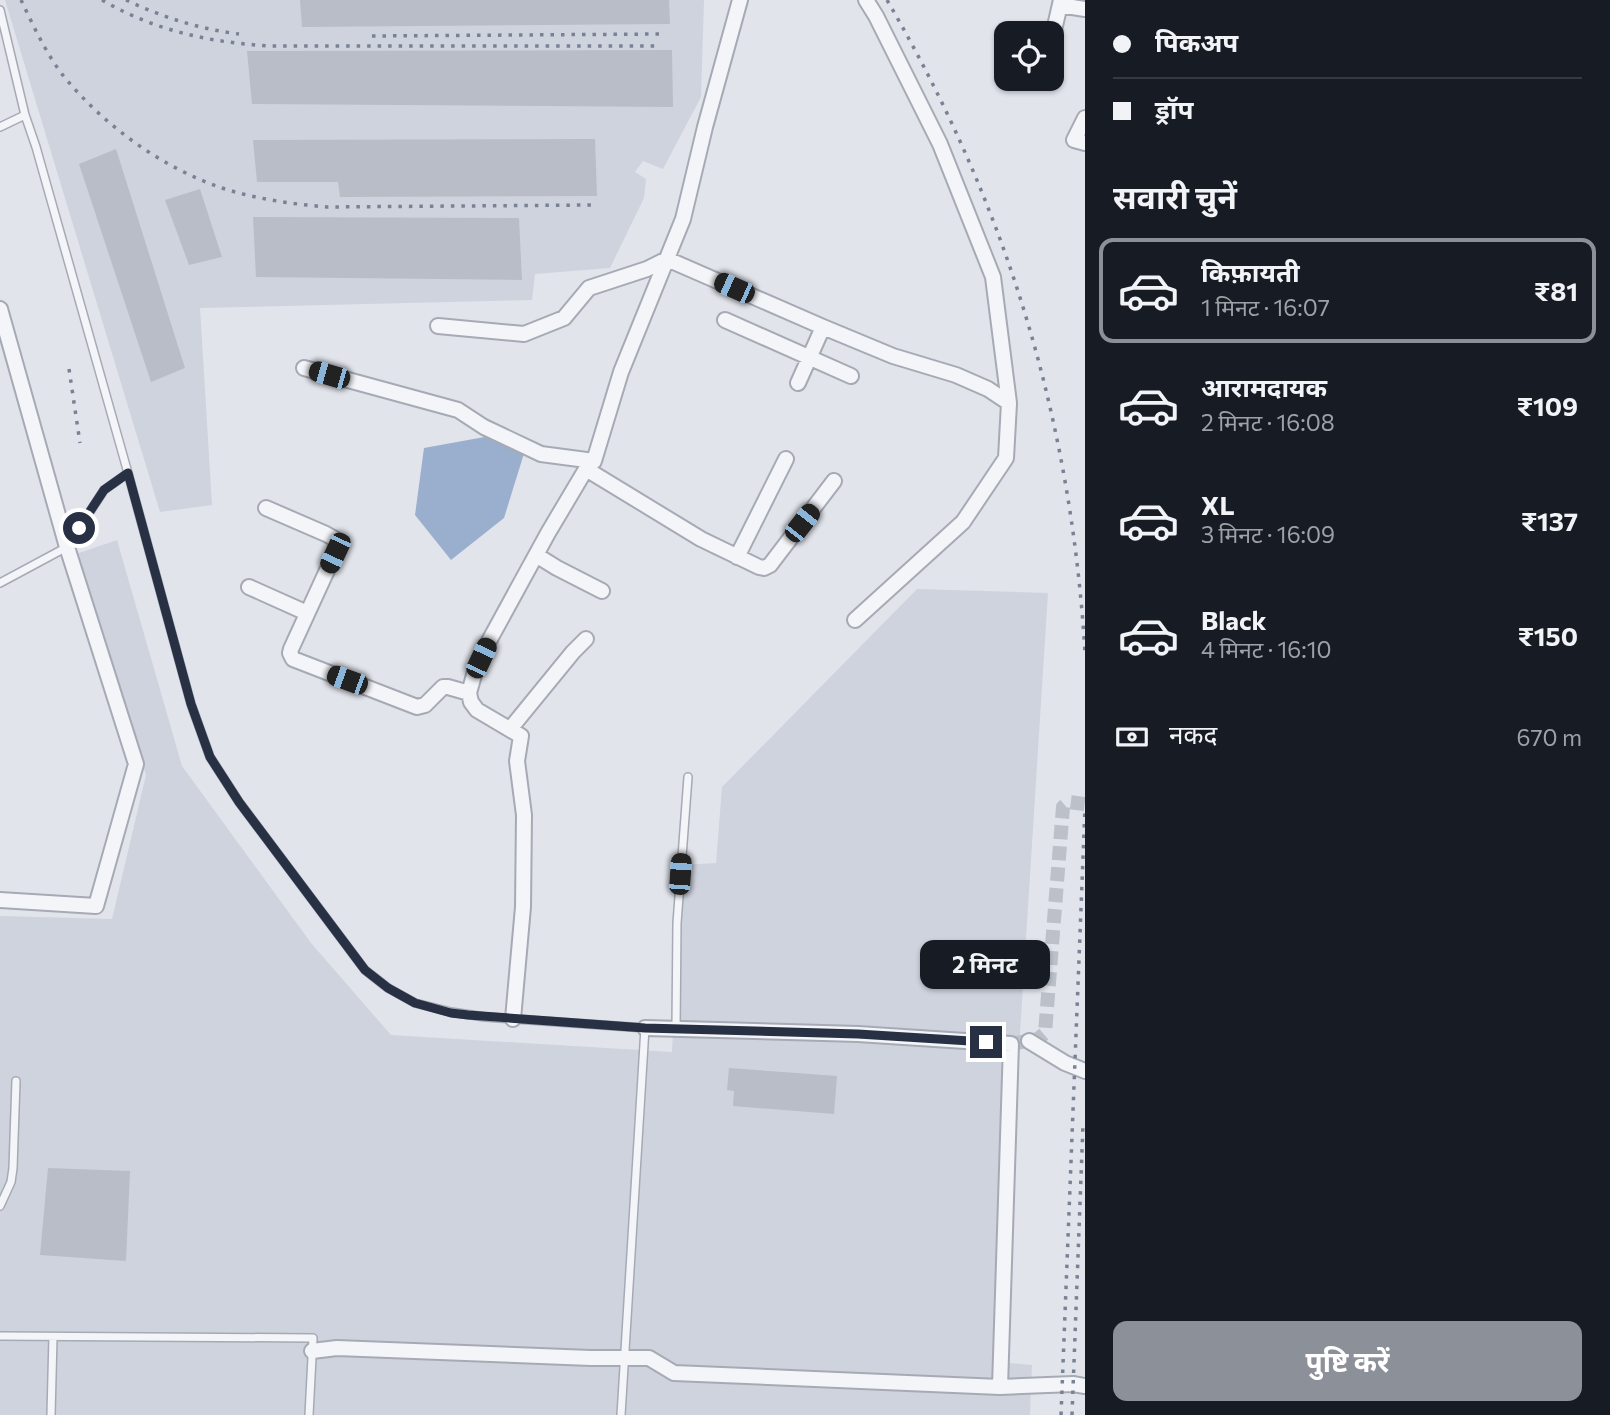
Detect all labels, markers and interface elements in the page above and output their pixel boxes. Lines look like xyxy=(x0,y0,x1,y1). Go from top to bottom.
map controls xyxy=(994,21,1064,91)
button: locate xyxy=(994,21,1064,91)
text: पिकअप xyxy=(1155,26,1238,57)
text: ड्रॉप xyxy=(1155,93,1193,124)
text: सवारी चुनें xyxy=(1113,176,1237,216)
text: किफ़ायती xyxy=(1201,256,1300,287)
icon: car xyxy=(1117,259,1180,322)
car xyxy=(711,270,758,306)
text: ₹81 xyxy=(1534,275,1578,306)
text: 1 मिनट · 16:07 xyxy=(1201,293,1330,321)
car xyxy=(306,359,353,391)
text: आरामदायक xyxy=(1201,371,1327,402)
icon: car xyxy=(1117,374,1180,437)
text: ₹109 xyxy=(1517,390,1578,421)
text: 2 मिनट · 16:08 xyxy=(1201,408,1335,436)
icon: car xyxy=(1117,489,1180,552)
text: XL xyxy=(1201,489,1235,520)
car xyxy=(781,500,824,546)
text: ₹137 xyxy=(1521,505,1578,536)
route start xyxy=(63,512,95,544)
text: 3 मिनट · 16:09 xyxy=(1201,520,1335,548)
car xyxy=(317,530,354,576)
icon: car xyxy=(1117,604,1180,667)
text: Black xyxy=(1201,604,1267,635)
text: ₹150 xyxy=(1518,620,1578,651)
car xyxy=(463,635,500,681)
text: 4 मिनट · 16:10 xyxy=(1201,635,1332,663)
car xyxy=(324,663,371,697)
icon: cash xyxy=(1113,718,1151,756)
text: नकद xyxy=(1169,718,1217,749)
text: 670 m xyxy=(1517,723,1582,751)
car xyxy=(669,852,692,896)
callout: 2 मिनट xyxy=(921,940,1051,990)
text: 2 मिनट xyxy=(952,950,1018,978)
route end xyxy=(970,1026,1002,1058)
button: पुष्टि करें xyxy=(1113,1321,1582,1401)

